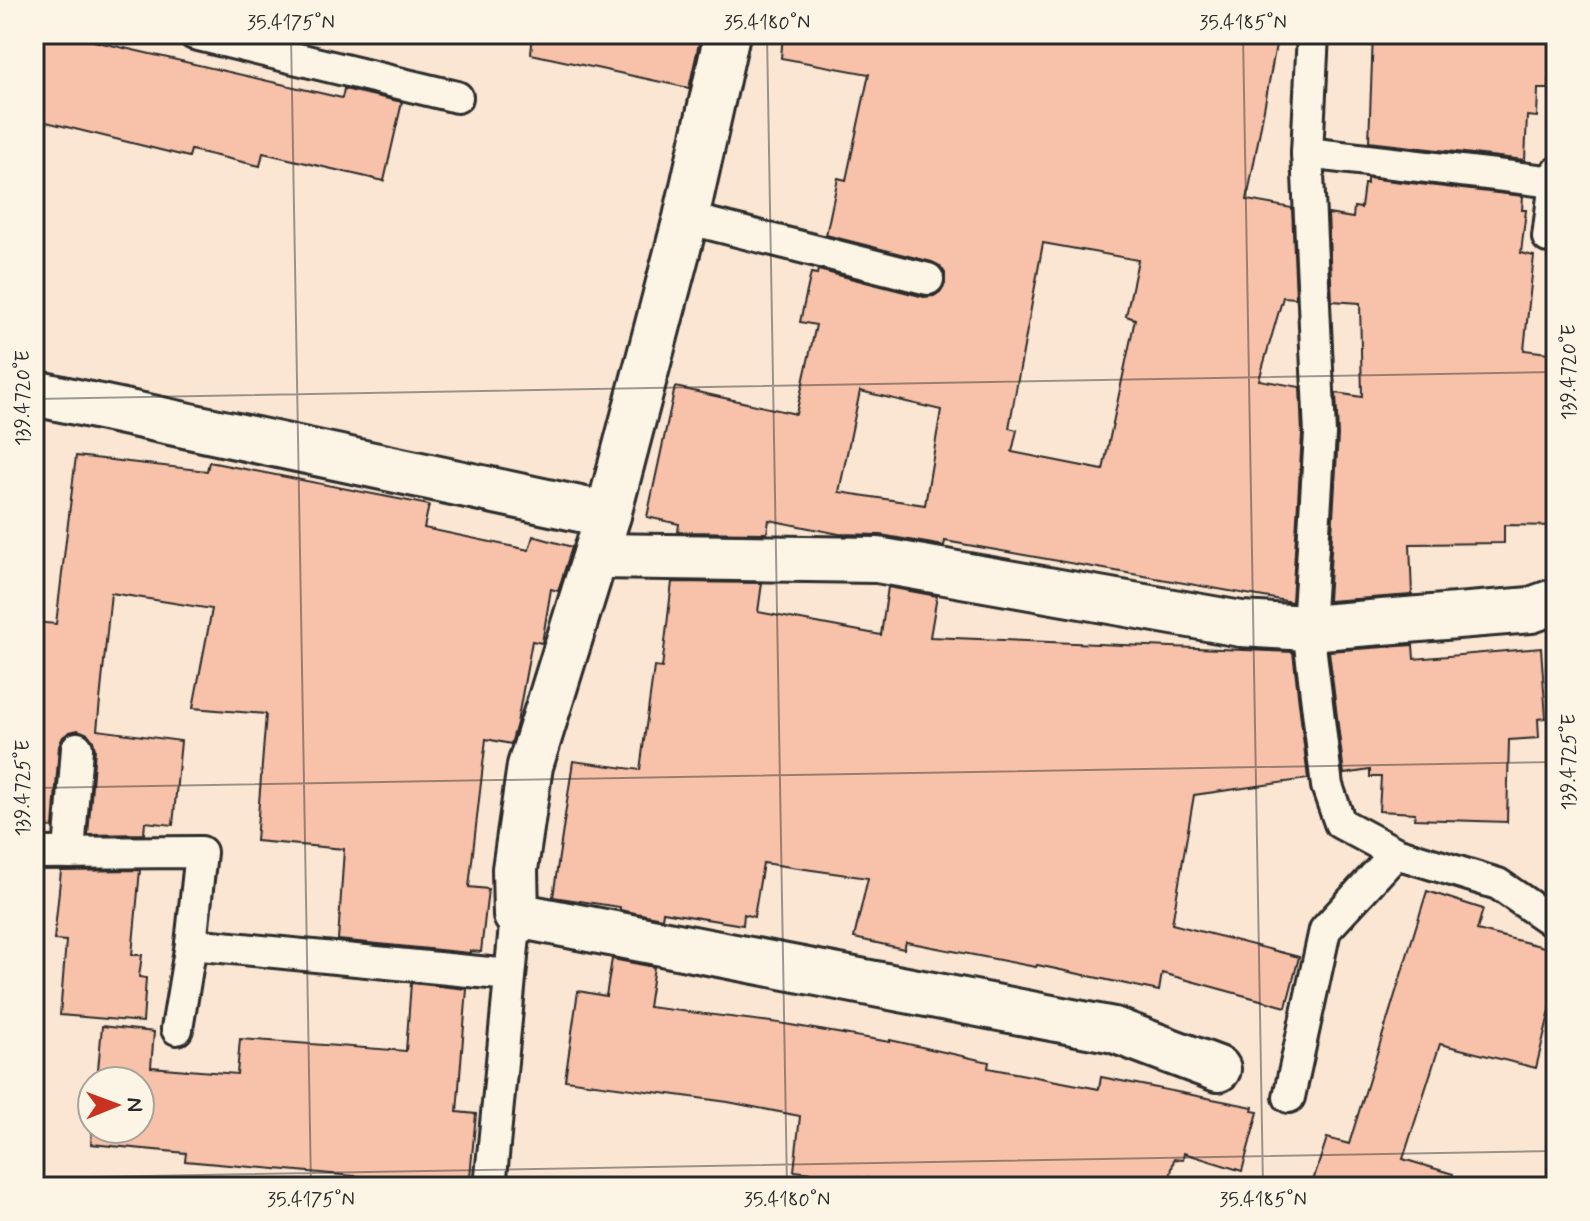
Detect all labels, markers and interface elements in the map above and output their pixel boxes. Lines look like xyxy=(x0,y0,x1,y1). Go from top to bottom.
text: 35.4175°N xyxy=(247,10,335,37)
text: 35.4180°N xyxy=(724,10,810,37)
text: 35.4185°N xyxy=(1199,10,1287,37)
text: 139.4720°E xyxy=(1556,324,1583,420)
text: 139.4720°E xyxy=(10,350,37,446)
text: 139.4725°E xyxy=(1556,714,1583,810)
text: 139.4725°E xyxy=(10,740,37,836)
north arrow xyxy=(76,1065,156,1145)
text: N xyxy=(120,1097,148,1112)
text: 35.4175°N xyxy=(267,1187,355,1214)
text: 35.4180°N xyxy=(744,1187,830,1214)
text: 35.4185°N xyxy=(1219,1187,1307,1214)

